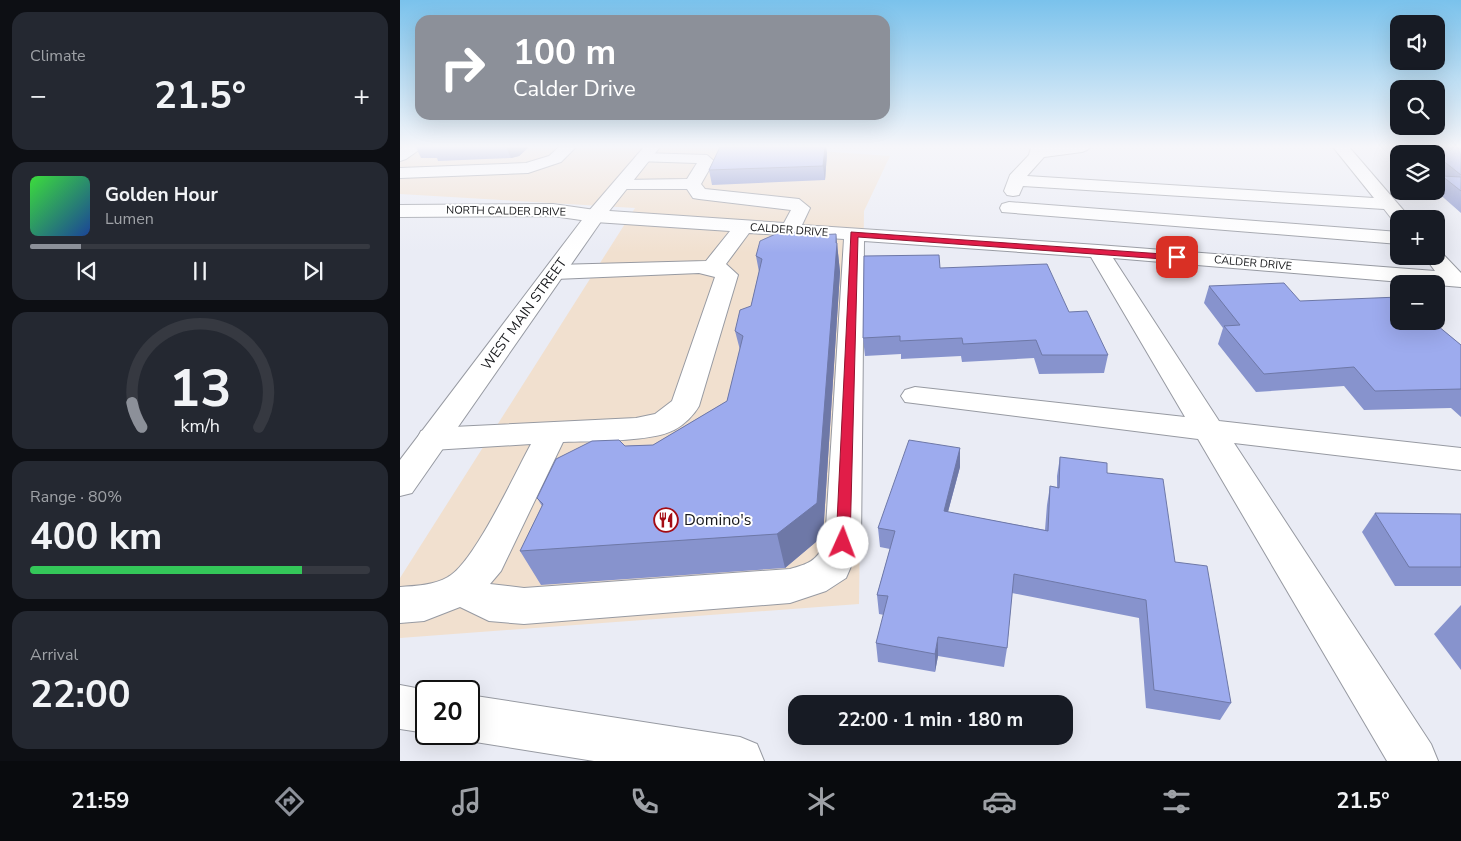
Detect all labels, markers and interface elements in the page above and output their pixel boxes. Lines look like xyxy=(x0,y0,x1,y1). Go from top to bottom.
map controls xyxy=(1390,15,1445,330)
button: sound xyxy=(1390,15,1445,70)
text: 100 m xyxy=(513,29,616,76)
icon: right xyxy=(430,35,495,100)
text: Climate xyxy=(30,45,85,67)
text: 21.5° xyxy=(154,70,246,121)
text: Calder Drive xyxy=(513,74,636,104)
text: − xyxy=(30,77,47,115)
text: + xyxy=(353,77,370,115)
button: search xyxy=(1390,80,1445,135)
button: layers xyxy=(1390,145,1445,200)
text: Golden Hour xyxy=(105,182,218,208)
street label: NORTH CALDER DRIVE xyxy=(446,202,566,220)
text: Lumen xyxy=(105,208,154,230)
button: + xyxy=(1390,210,1445,265)
street label: CALDER DRIVE xyxy=(749,220,829,240)
pin xyxy=(1156,236,1198,278)
icon: arrive xyxy=(1163,243,1191,271)
street label: CALDER DRIVE xyxy=(1213,252,1293,274)
street label: WEST MAIN STREET xyxy=(477,254,572,374)
icon: previous xyxy=(73,257,101,285)
icon: pause xyxy=(186,257,214,285)
icon: next xyxy=(299,257,327,285)
button: − xyxy=(1390,275,1445,330)
text: 13 xyxy=(169,353,231,424)
text: km/h xyxy=(180,414,220,438)
text: Range · 80% xyxy=(30,486,122,508)
restaurant icon: Domino's xyxy=(653,507,679,533)
place label: Domino's xyxy=(684,509,751,531)
text: 400 km xyxy=(30,511,162,562)
position arrow xyxy=(816,516,868,568)
text: Arrival xyxy=(30,644,78,666)
text: 22:00 xyxy=(30,669,131,720)
speed limit sign: 20 xyxy=(415,680,480,745)
text: 22:00 · 1 min · 180 m xyxy=(838,707,1023,733)
icon: directions xyxy=(272,784,307,819)
icon: music xyxy=(449,784,484,819)
icon: phone xyxy=(627,784,662,819)
icon: climate xyxy=(804,784,839,819)
icon: car xyxy=(982,784,1017,819)
icon: filters xyxy=(1159,784,1194,819)
text: 21:59 xyxy=(71,786,129,816)
text: 21.5° xyxy=(1336,786,1390,816)

